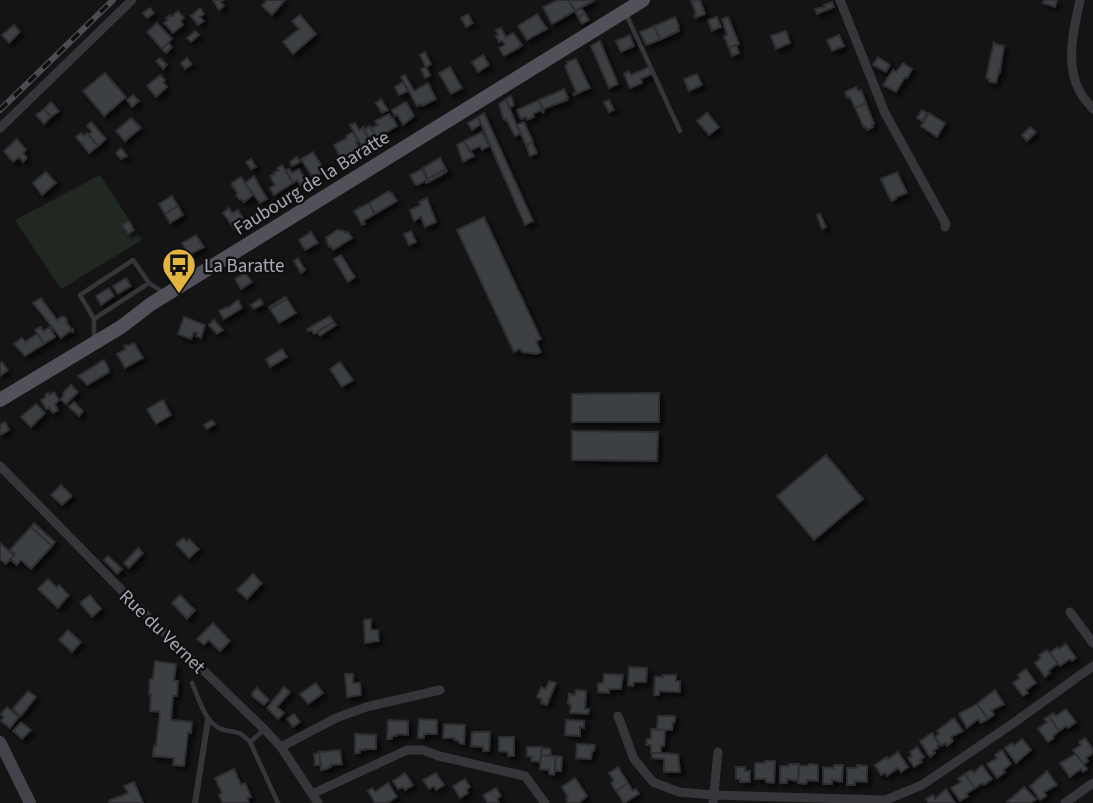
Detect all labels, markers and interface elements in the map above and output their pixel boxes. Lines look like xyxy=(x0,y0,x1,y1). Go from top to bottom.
street label: Faubourg de la Baratte xyxy=(229,124,395,242)
bus stop icon: La Baratte xyxy=(160,246,198,295)
place label: La Baratte xyxy=(204,253,284,280)
street label: Rue du Vernet xyxy=(113,584,212,681)

